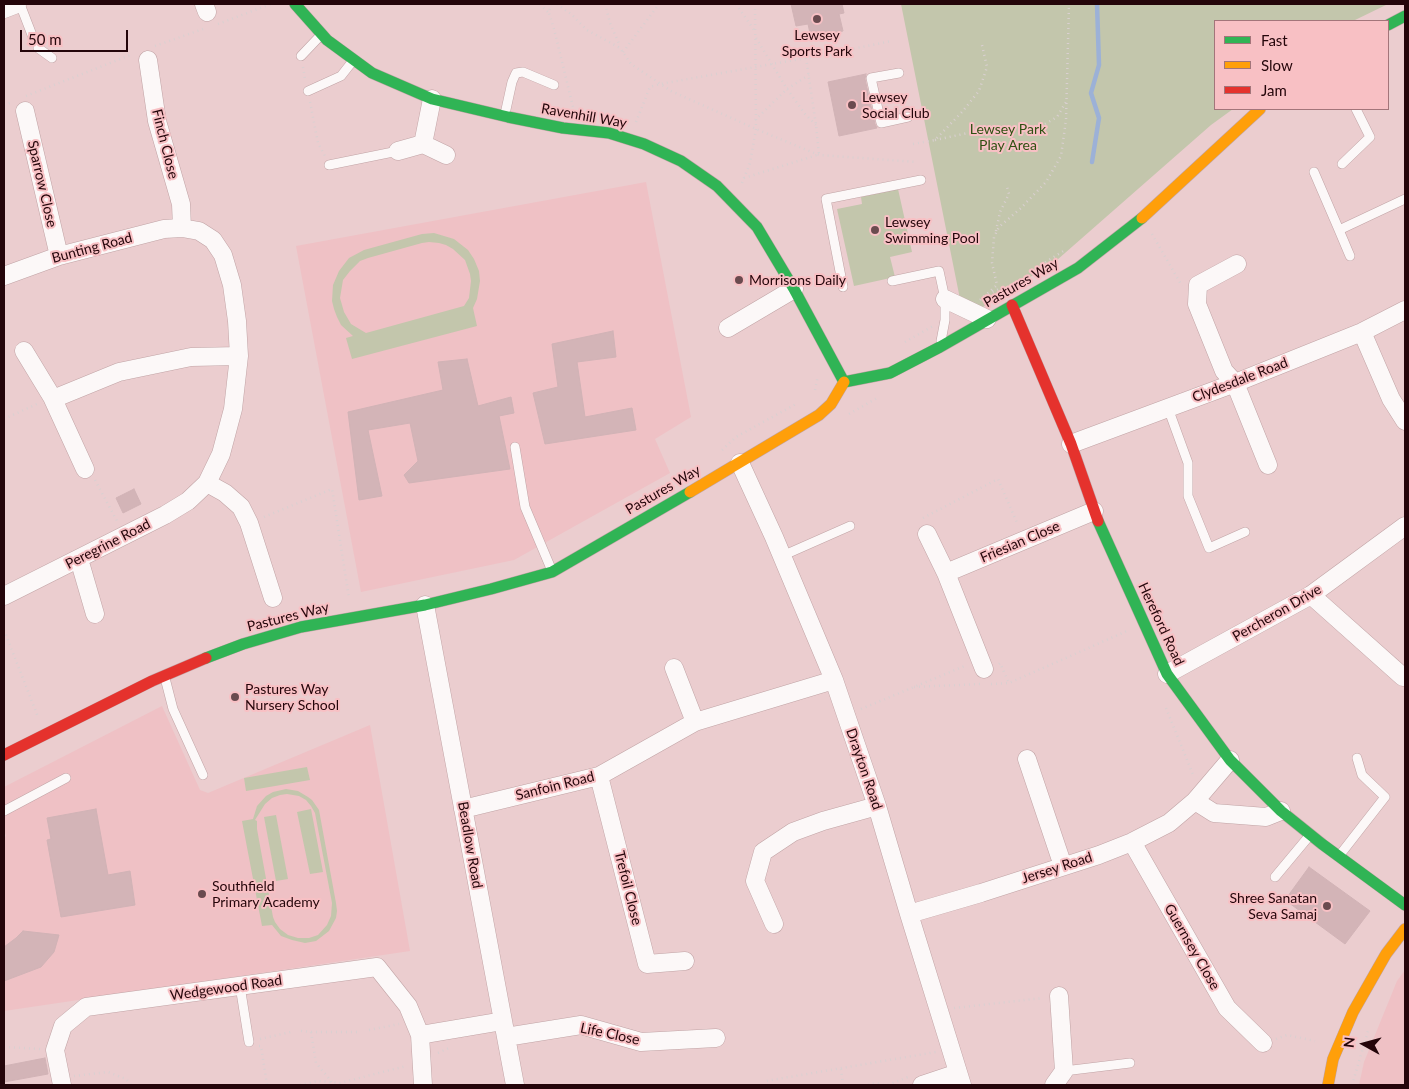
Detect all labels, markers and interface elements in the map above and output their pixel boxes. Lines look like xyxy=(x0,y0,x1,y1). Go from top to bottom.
marker: Lewsey Sports Park xyxy=(811,13,823,25)
scale bar xyxy=(22,20,130,52)
legend xyxy=(1214,20,1389,110)
place label: Lewsey Sports Park xyxy=(782,27,852,59)
text: 50 m xyxy=(28,30,62,48)
text: Fast xyxy=(1261,31,1288,49)
text: Slow xyxy=(1261,56,1293,74)
text: Jam xyxy=(1261,81,1287,99)
place label: Lewsey Social Club xyxy=(862,89,930,121)
marker: Lewsey Social Club xyxy=(846,99,858,111)
street label: Ravenhill Way xyxy=(540,100,628,132)
street label: Finch Close xyxy=(148,107,182,181)
park label: Lewsey Park Play Area xyxy=(970,121,1046,154)
street label: Sparrow Close xyxy=(24,139,60,229)
place label: Lewsey Swimming Pool xyxy=(885,214,979,246)
marker: Lewsey Swimming Pool xyxy=(869,224,881,236)
street label: Bunting Road xyxy=(50,229,134,267)
street label: Pastures Way xyxy=(981,255,1061,311)
place label: Morrisons Daily xyxy=(749,272,846,288)
marker: Morrisons Daily xyxy=(733,274,745,286)
street label: Clydesdale Road xyxy=(1190,354,1290,406)
street label: Pastures Way xyxy=(623,462,703,518)
street label: Peregrine Road xyxy=(63,515,153,573)
street label: Friesian Close xyxy=(978,518,1062,566)
street label: Hereford Road xyxy=(1134,580,1188,668)
street label: Percheron Drive xyxy=(1230,581,1324,645)
street label: Pastures Way xyxy=(245,599,331,635)
place label: Pastures Way Nursery School xyxy=(245,681,339,714)
marker: Pastures Way Nursery School xyxy=(229,691,241,703)
street label: Drayton Road xyxy=(842,726,886,812)
street label: Sanfoin Road xyxy=(514,768,596,804)
street label: Beadlow Road xyxy=(454,800,486,890)
street label: Trefoil Close xyxy=(611,849,645,927)
street label: Jersey Road xyxy=(1020,849,1094,887)
place label: Southfield Primary Academy xyxy=(212,878,320,910)
marker: Southfield Primary Academy xyxy=(196,888,208,900)
place label: Shree Sanatan Seva Samaj xyxy=(1230,890,1317,922)
marker: Shree Sanatan Seva Samaj xyxy=(1321,900,1333,912)
street label: Guernsey Close xyxy=(1161,901,1223,993)
street label: Wedgewood Road xyxy=(169,972,283,1004)
north arrow xyxy=(1339,1019,1389,1069)
street label: Life Close xyxy=(579,1020,641,1048)
text: N xyxy=(1340,1036,1358,1049)

